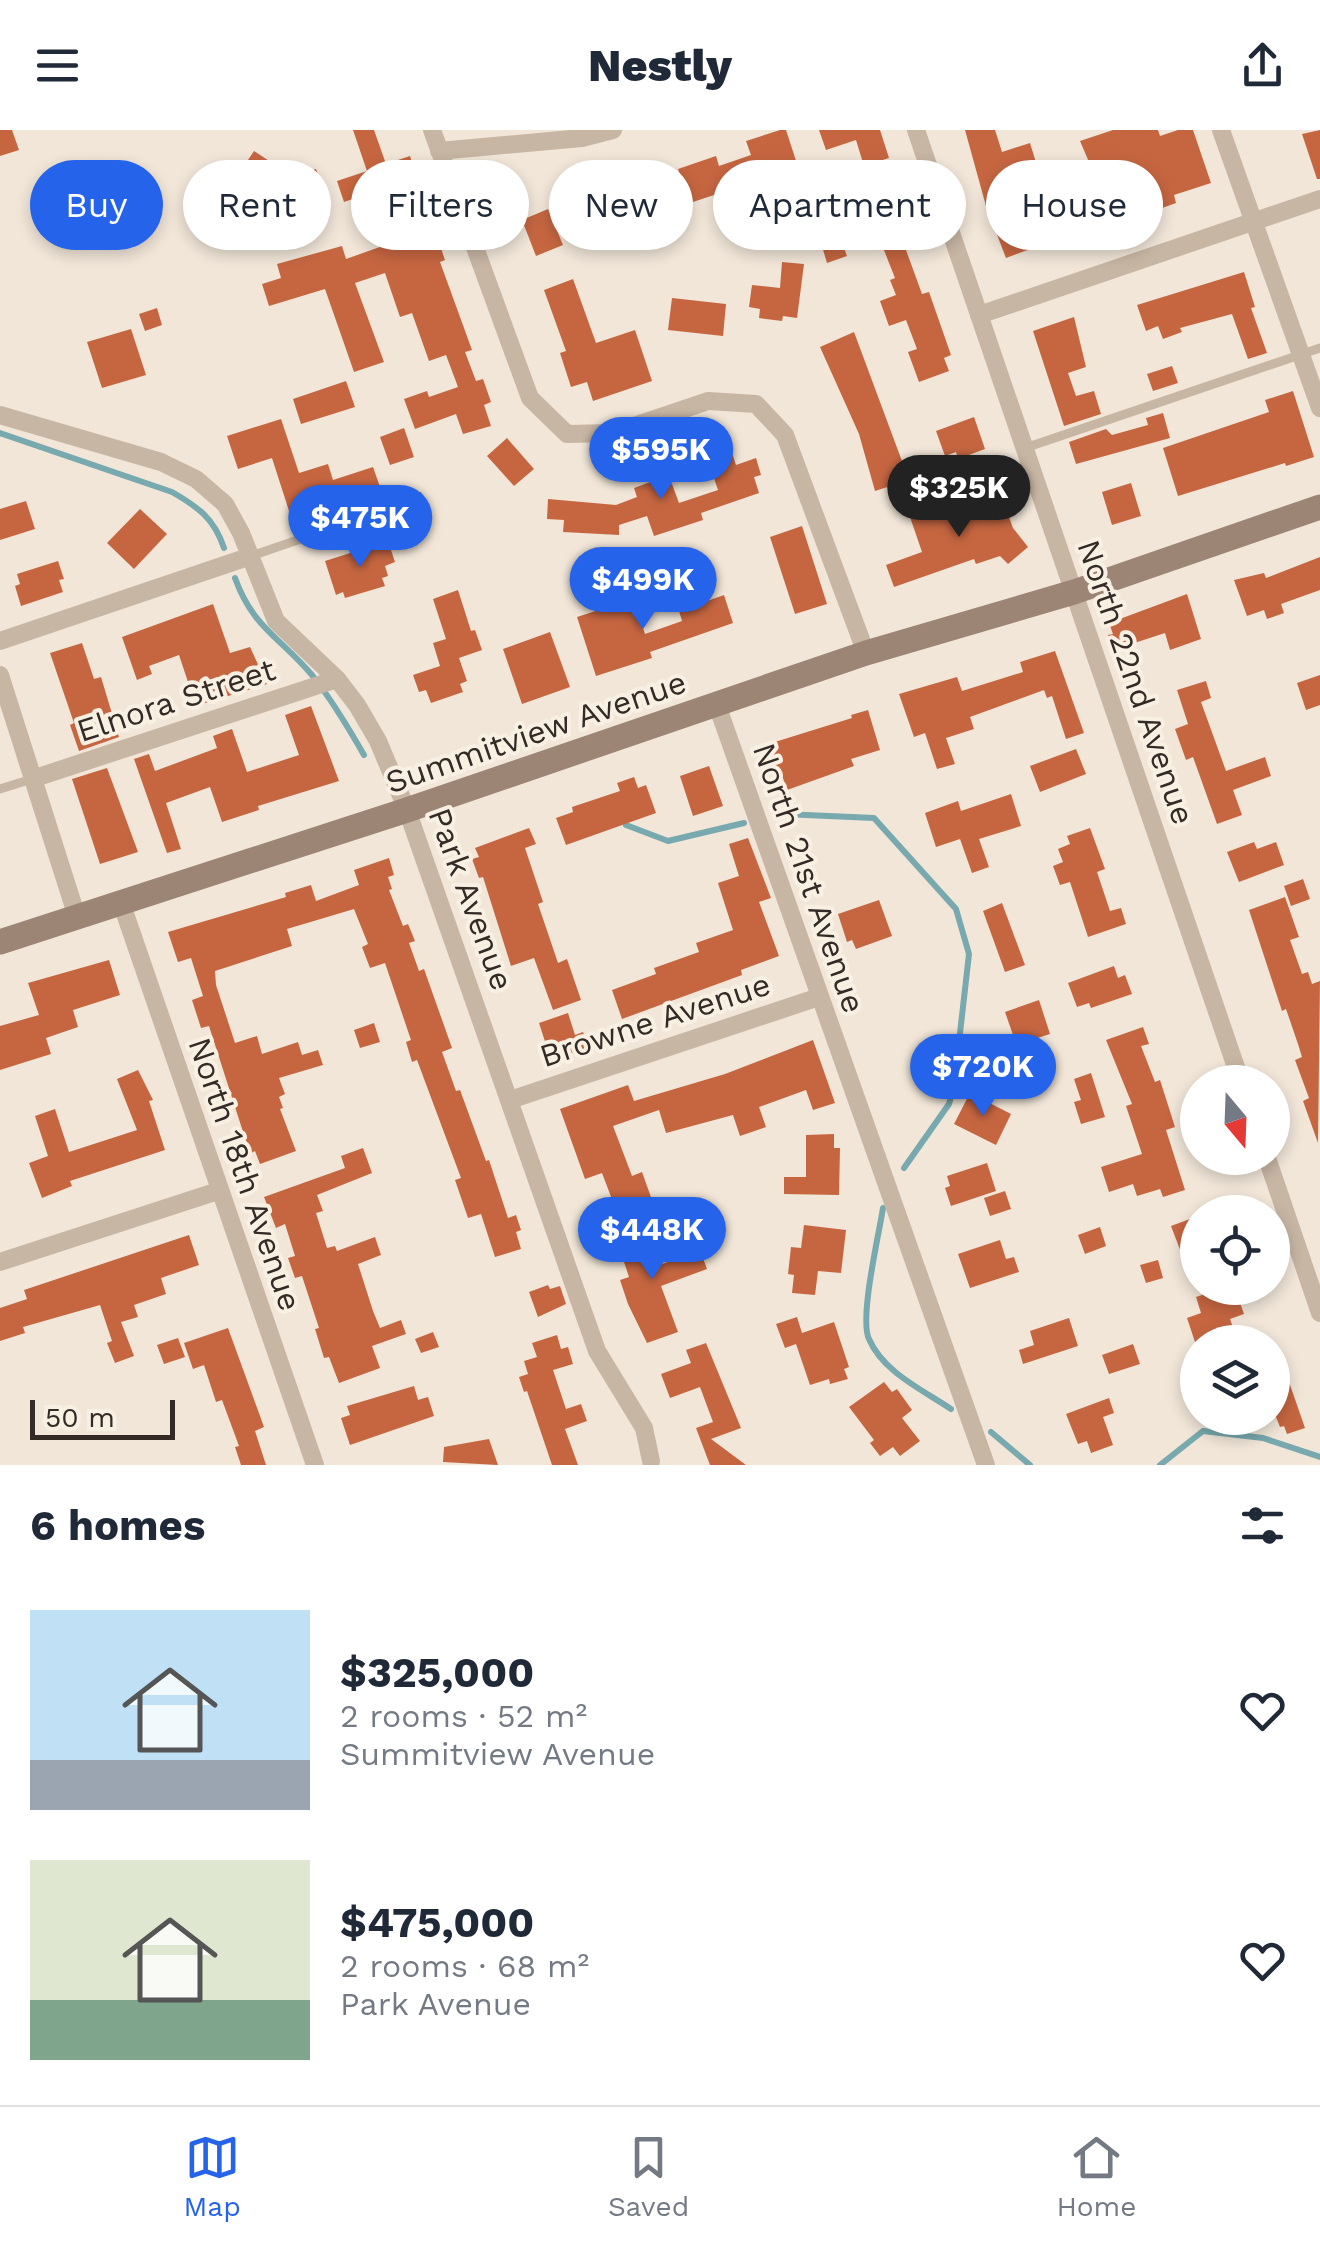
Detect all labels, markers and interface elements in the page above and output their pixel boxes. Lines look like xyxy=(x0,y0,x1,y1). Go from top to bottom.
icon: menu xyxy=(30,38,85,93)
icon: share xyxy=(1235,38,1290,93)
text: Nestly xyxy=(588,39,732,92)
chip: Buy xyxy=(30,160,163,250)
chip: Rent xyxy=(183,160,331,250)
chip: Filters xyxy=(351,160,529,250)
chip: New xyxy=(549,160,693,250)
chip: Apartment xyxy=(713,160,966,250)
chip: House xyxy=(986,160,1163,250)
pin: $595K xyxy=(591,417,731,502)
text: $595K xyxy=(611,430,711,468)
pin: $325K xyxy=(889,455,1029,540)
text: $325K xyxy=(909,468,1009,506)
pin: $475K xyxy=(290,485,430,570)
text: $475K xyxy=(310,498,410,536)
street label: North 22nd Avenue xyxy=(1069,535,1203,829)
pin: $499K xyxy=(573,547,713,632)
text: $499K xyxy=(592,560,694,598)
street label: Elnora Street xyxy=(72,650,280,750)
street label: Summitview Avenue xyxy=(381,663,691,801)
street label: North 21st Avenue xyxy=(745,738,873,1018)
street label: Park Avenue xyxy=(420,803,522,995)
street label: Browne Avenue xyxy=(535,965,775,1075)
street label: North 18th Avenue xyxy=(180,1032,310,1316)
pin: $720K xyxy=(913,1034,1053,1119)
text: $720K xyxy=(932,1047,1034,1085)
north arrow xyxy=(1180,1065,1290,1175)
map controls xyxy=(1180,1065,1290,1435)
button: locate xyxy=(1180,1195,1290,1305)
pin: $448K xyxy=(582,1197,722,1282)
text: $448K xyxy=(600,1210,704,1248)
button: layers xyxy=(1180,1325,1290,1435)
scale bar xyxy=(30,1395,175,1440)
text: 50 m xyxy=(45,1401,115,1434)
icon: filters xyxy=(1235,1498,1290,1553)
text: 6 homes xyxy=(30,1501,205,1550)
text: $325,000 xyxy=(340,1648,534,1697)
icon: home xyxy=(110,1650,230,1770)
icon: heart xyxy=(1235,1683,1290,1738)
text: 2 rooms · 52 m² xyxy=(340,1697,587,1735)
text: Summitview Avenue xyxy=(340,1735,655,1773)
text: $475,000 xyxy=(340,1898,534,1947)
icon: home xyxy=(110,1900,230,2020)
icon: heart xyxy=(1235,1933,1290,1988)
text: 2 rooms · 68 m² xyxy=(340,1947,589,1985)
text: Park Avenue xyxy=(340,1985,531,2023)
tab: Map xyxy=(184,2130,241,2223)
tab: Saved xyxy=(608,2130,689,2223)
tab: Home xyxy=(1056,2130,1136,2223)

